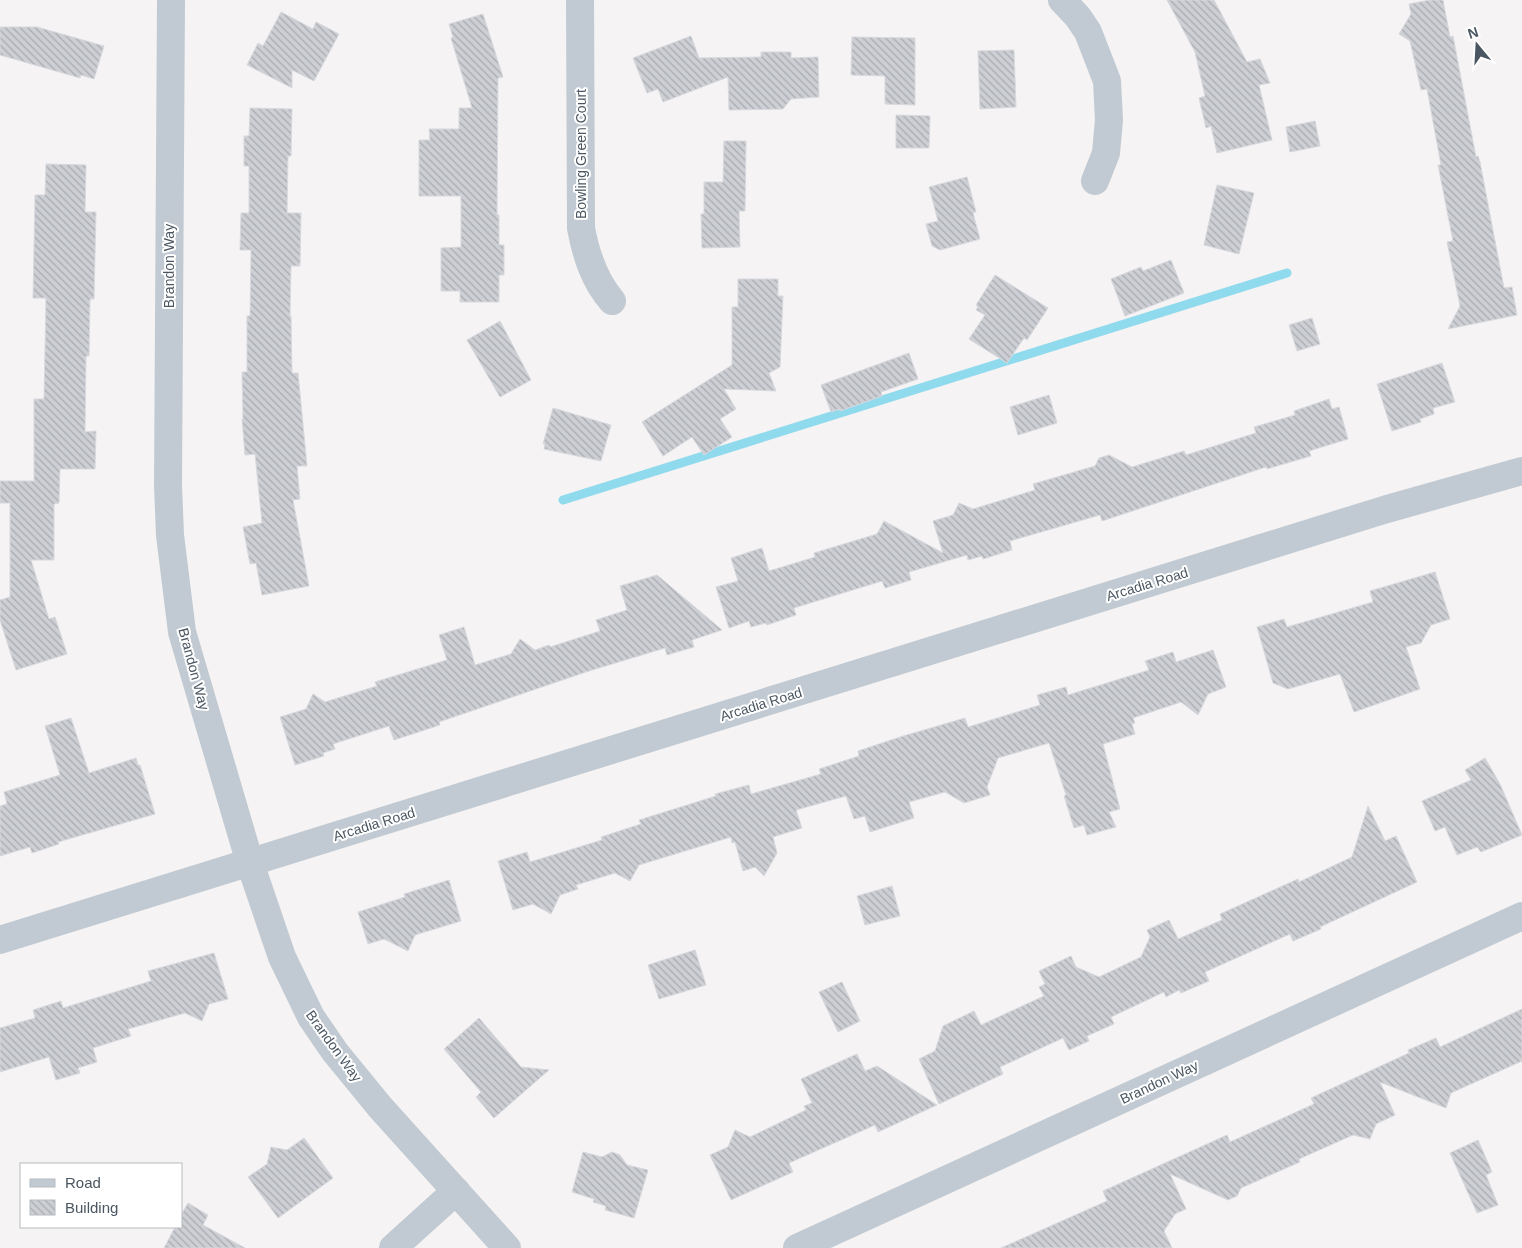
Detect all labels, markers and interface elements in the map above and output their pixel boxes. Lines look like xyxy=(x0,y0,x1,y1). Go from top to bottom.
north arrow xyxy=(1452,20,1502,70)
text: N xyxy=(1466,23,1480,42)
street label: Bowling Green Court xyxy=(573,89,589,219)
street label: Brandon Way xyxy=(161,224,177,308)
street label: Arcadia Road xyxy=(1104,564,1190,604)
street label: Brandon Way xyxy=(175,626,213,712)
street label: Arcadia Road xyxy=(718,684,804,724)
street label: Arcadia Road xyxy=(331,804,417,844)
street label: Brandon Way xyxy=(303,1007,365,1085)
street label: Brandon Way xyxy=(1117,1057,1201,1107)
legend xyxy=(20,1163,182,1228)
text: Road xyxy=(65,1174,101,1191)
text: Building xyxy=(65,1199,118,1216)

